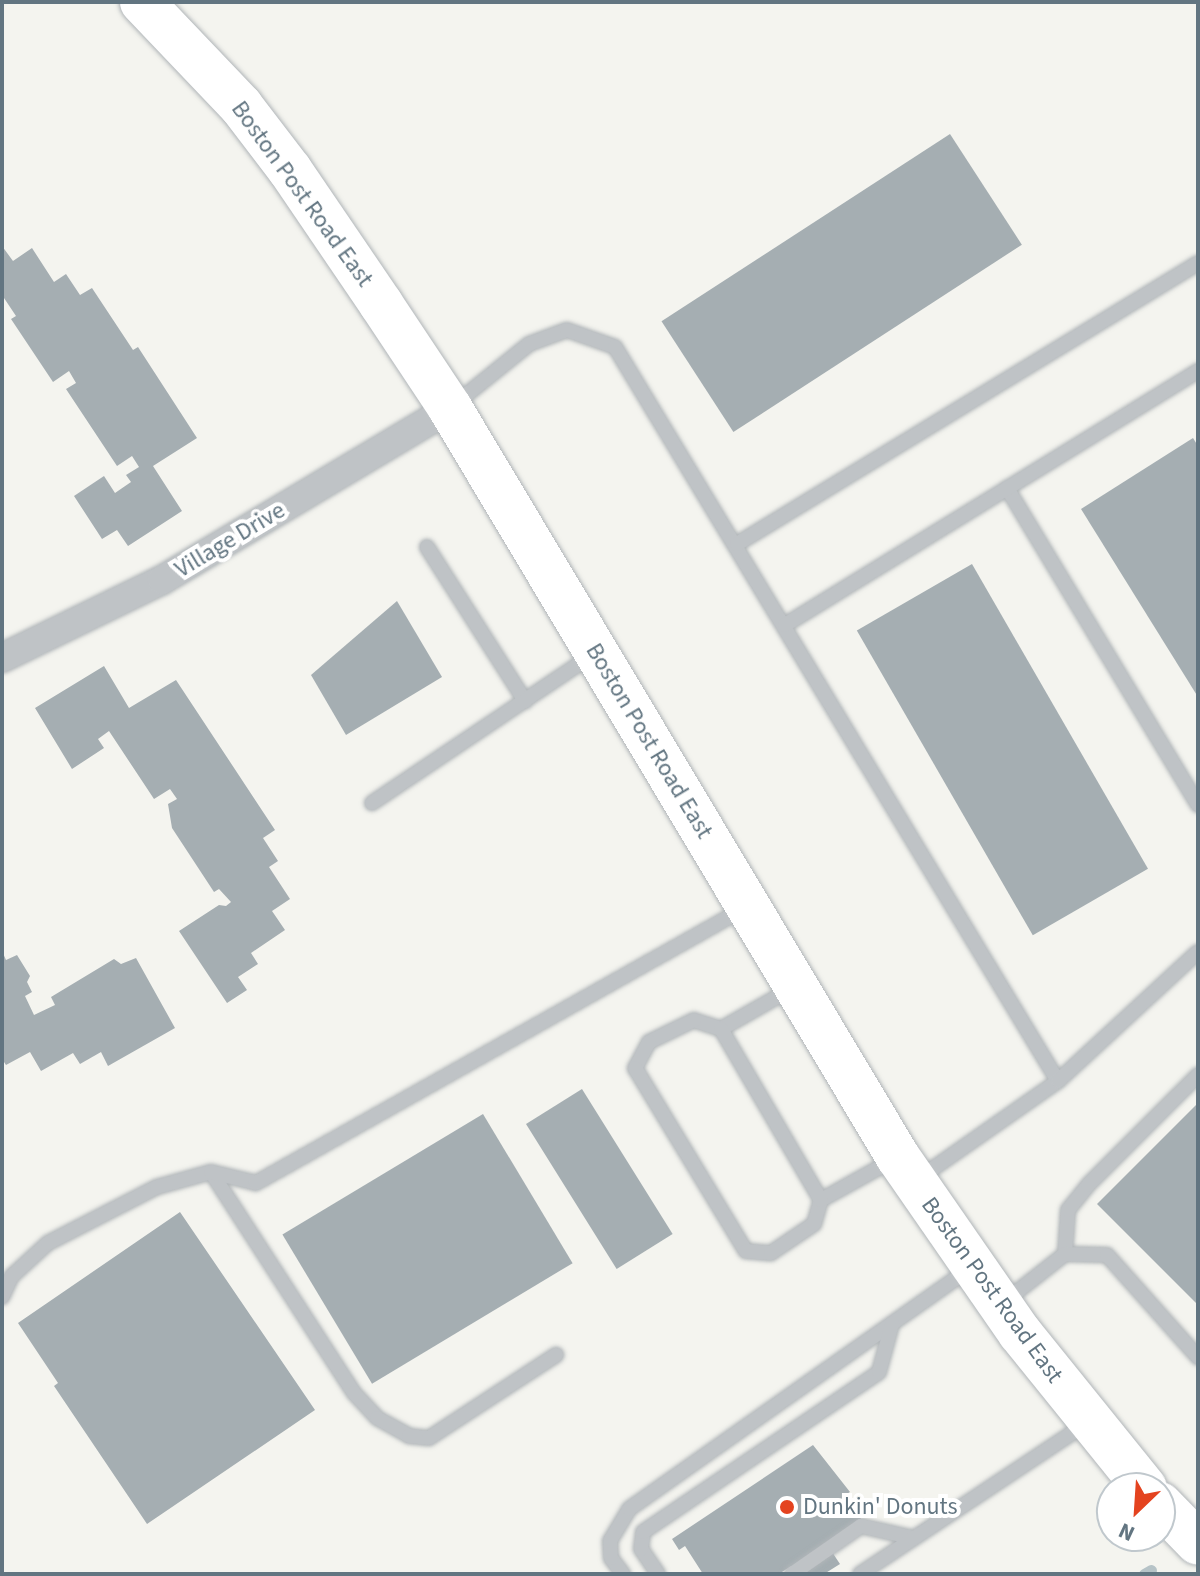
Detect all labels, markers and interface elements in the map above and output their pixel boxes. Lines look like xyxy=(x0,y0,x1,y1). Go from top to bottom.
street label: Boston Post Road East xyxy=(225,96,379,292)
street label: Village Drive xyxy=(170,496,290,584)
street label: Boston Post Road East xyxy=(579,638,719,844)
street label: Boston Post Road East xyxy=(915,1192,1069,1388)
north arrow xyxy=(1096,1472,1176,1552)
place label: Dunkin' Donuts xyxy=(803,1493,958,1521)
marker: Dunkin' Donuts xyxy=(778,1498,796,1516)
text: N xyxy=(1113,1514,1140,1550)

